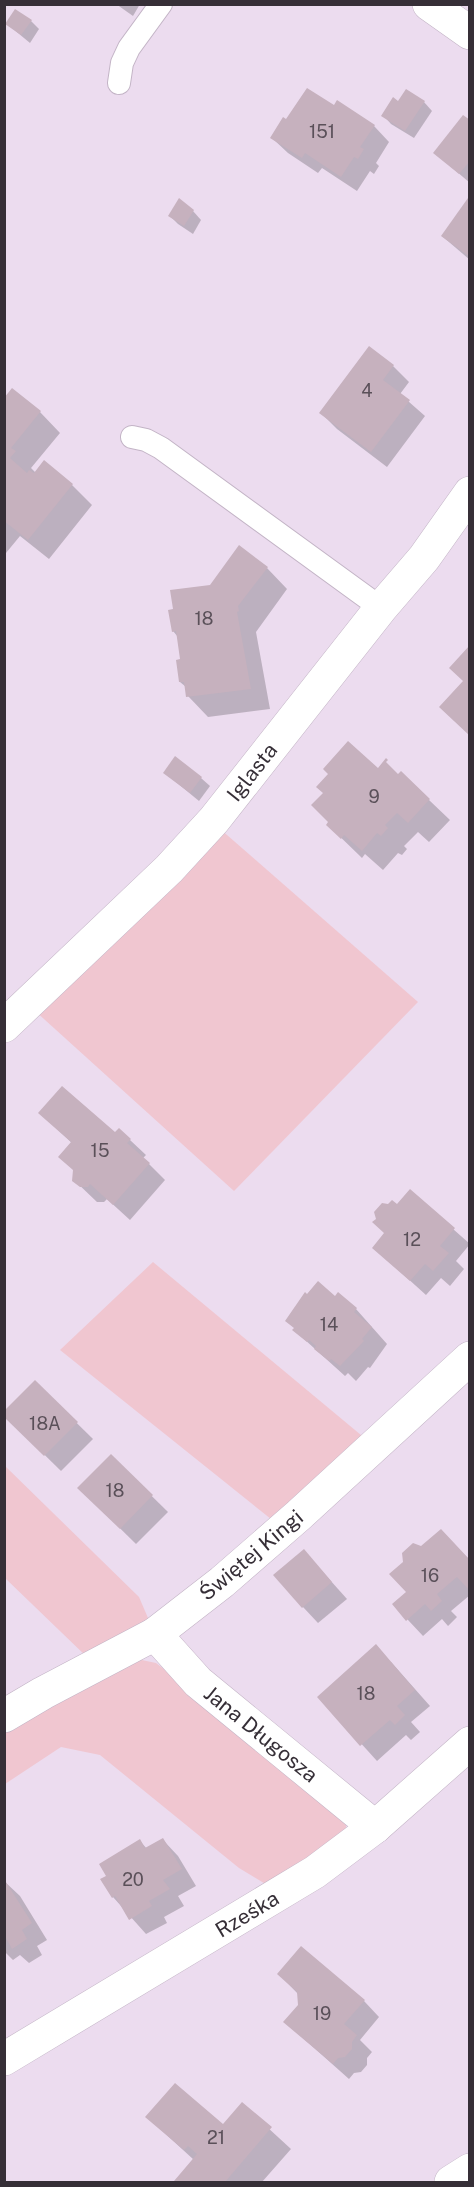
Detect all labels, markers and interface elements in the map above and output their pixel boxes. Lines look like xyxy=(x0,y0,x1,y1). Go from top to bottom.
house number: 151 xyxy=(309,121,335,142)
house number: 4 xyxy=(361,380,373,401)
house number: 18 xyxy=(195,608,213,629)
street label: Iglasta xyxy=(222,738,282,806)
house number: 9 xyxy=(368,786,380,807)
house number: 15 xyxy=(91,1140,109,1161)
house number: 12 xyxy=(403,1229,421,1250)
house number: 14 xyxy=(320,1314,338,1335)
house number: 18A xyxy=(29,1413,61,1434)
house number: 18 xyxy=(106,1480,124,1501)
street label: Świętej Kingi xyxy=(194,1504,308,1606)
house number: 16 xyxy=(421,1565,439,1586)
street label: Jana Długosza xyxy=(199,1680,323,1788)
house number: 18 xyxy=(357,1683,375,1704)
house number: 20 xyxy=(122,1869,144,1890)
street label: Rześka xyxy=(211,1885,283,1943)
house number: 19 xyxy=(313,2003,331,2024)
house number: 21 xyxy=(207,2127,225,2148)

